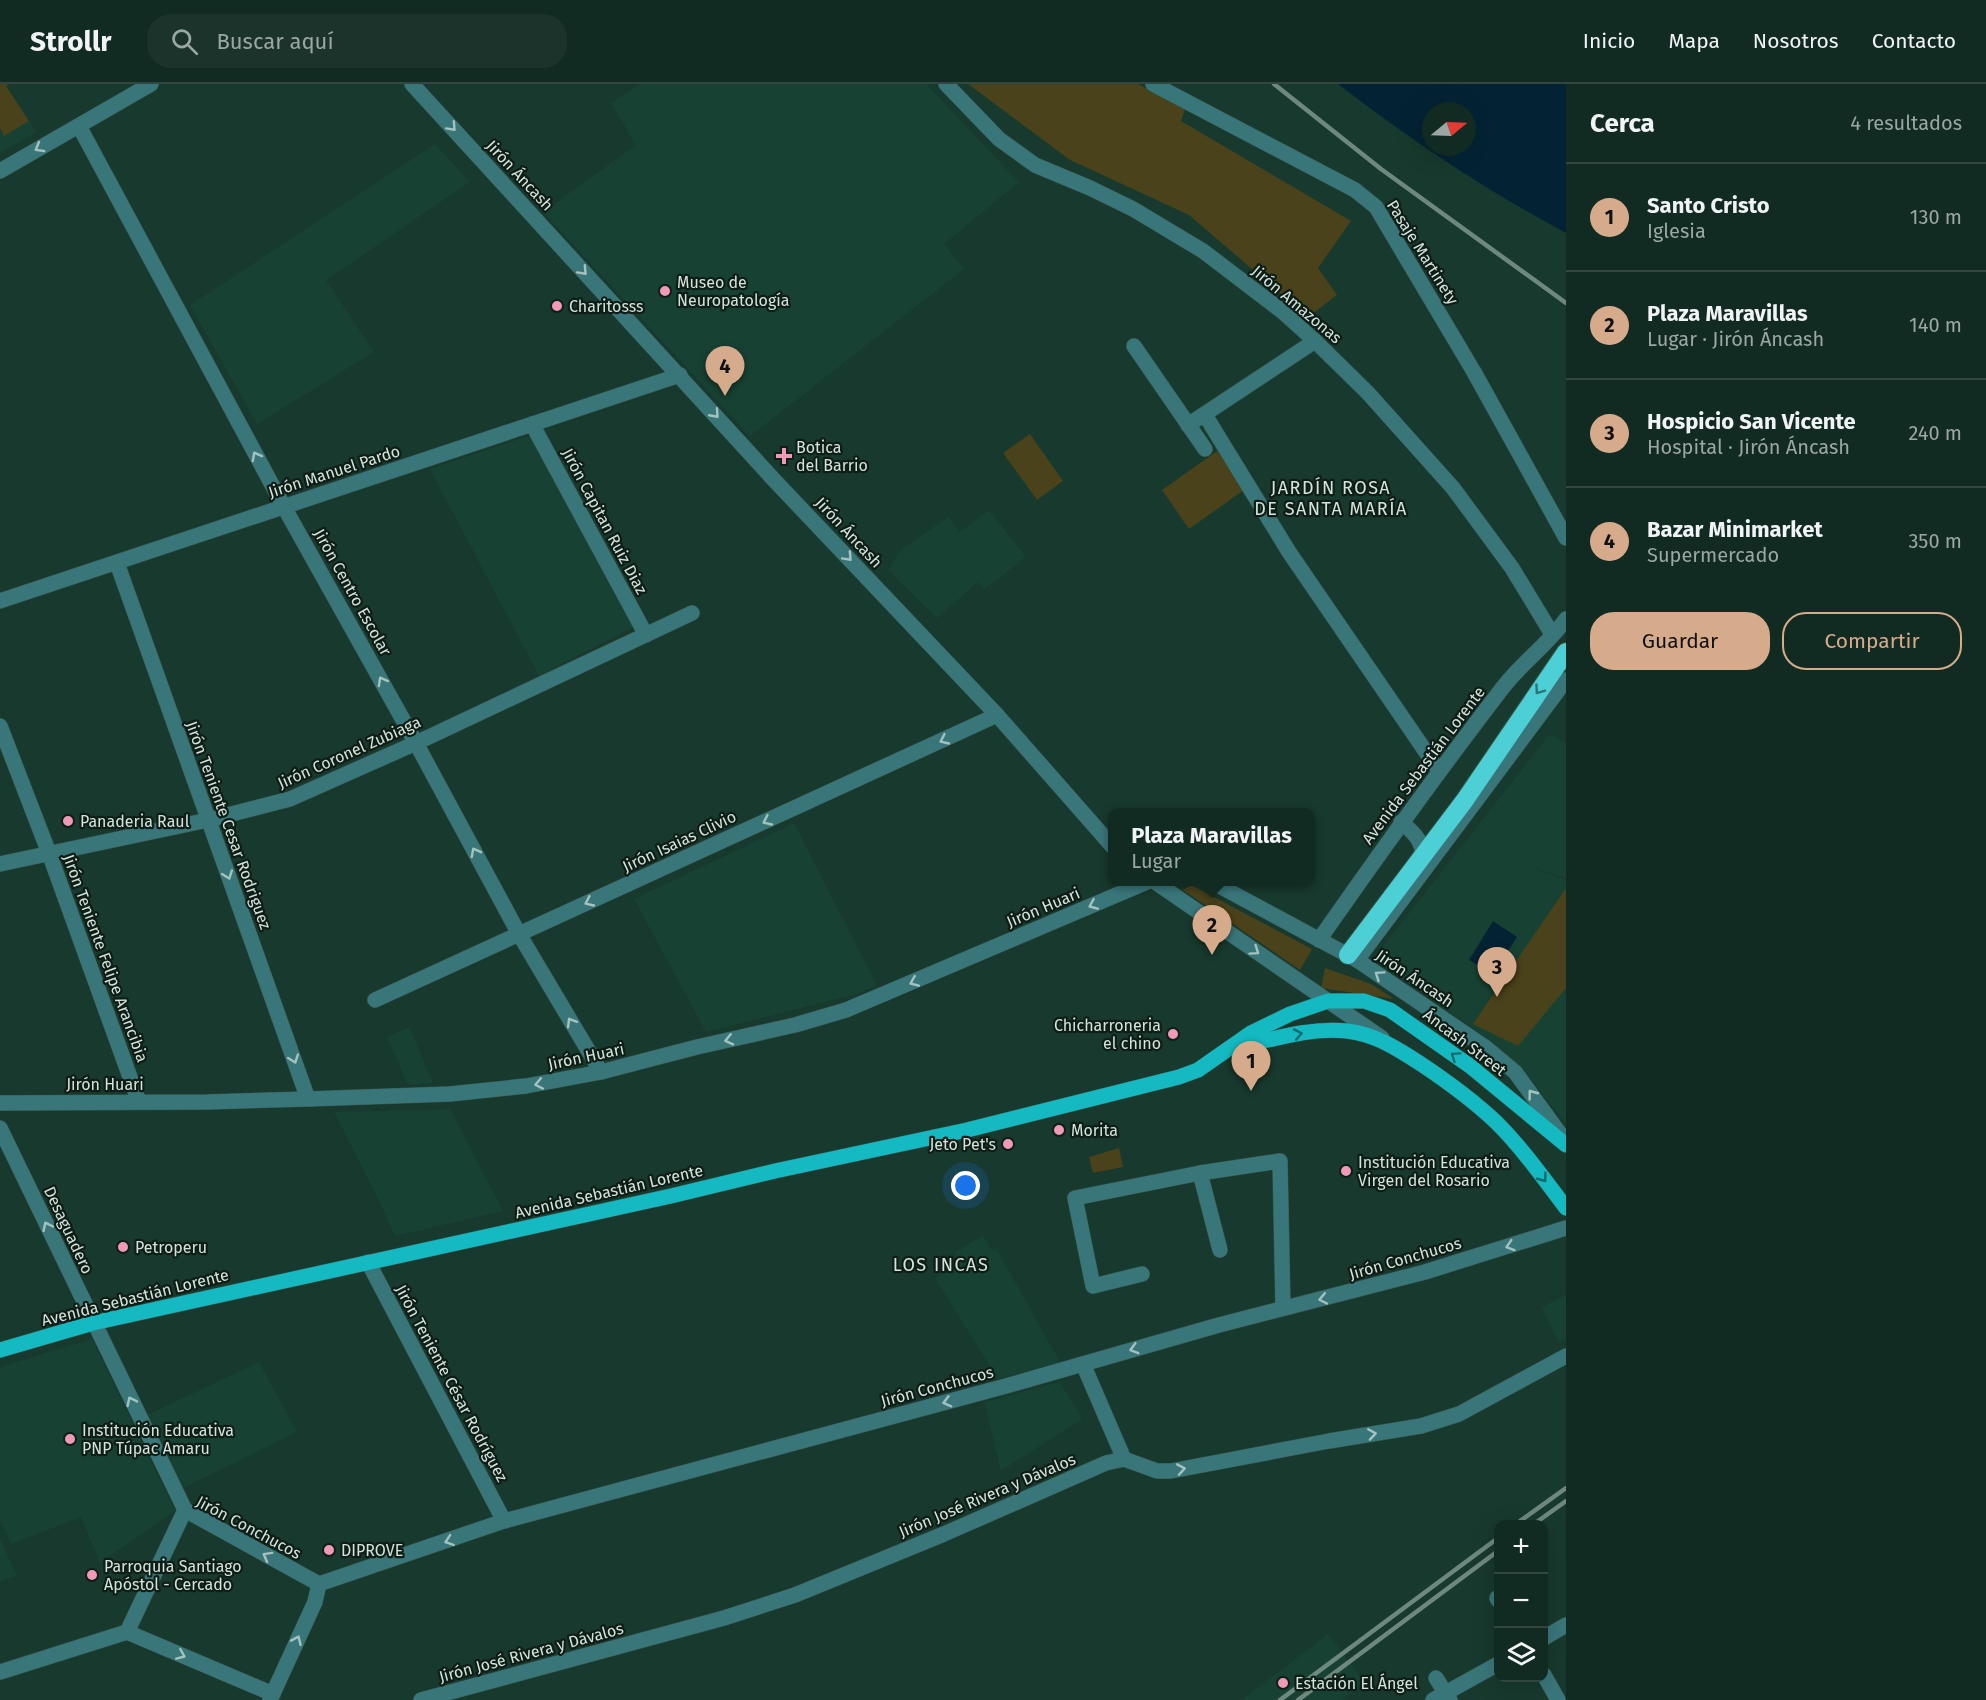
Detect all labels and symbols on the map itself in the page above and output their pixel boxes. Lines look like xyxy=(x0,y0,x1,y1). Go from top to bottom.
north arrow xyxy=(1422,102,1476,156)
one-way arrow xyxy=(444,120,455,131)
street label: Jirón Áncash xyxy=(482,135,558,215)
one-way arrow xyxy=(35,141,45,153)
street label: Pasaje Martinety xyxy=(1383,197,1462,308)
street label: Jirón Amazonas xyxy=(1248,261,1345,347)
one-way arrow xyxy=(576,263,587,274)
place label: Museo de Neuropatología xyxy=(677,273,789,310)
marker: Museo de Neuropatología xyxy=(658,284,672,298)
place label: Charitosss xyxy=(569,297,644,316)
marker: Charitosss xyxy=(550,299,564,313)
pin: 4 xyxy=(706,346,744,396)
one-way arrow xyxy=(708,408,719,418)
place label: Botica del Barrio xyxy=(796,438,868,475)
street label: Jirón Manuel Pardo xyxy=(266,441,402,502)
street label: Jirón Capitan Ruiz Diaz xyxy=(558,445,651,598)
marker: Botica del Barrio xyxy=(777,449,791,463)
one-way arrow xyxy=(252,451,263,462)
district label: JARDÍN ROSA DE SANTA MARÍA xyxy=(1254,476,1408,520)
street label: Jirón Áncash xyxy=(811,492,887,572)
street label: Jirón Centro Escolar xyxy=(310,526,396,660)
one-way arrow xyxy=(840,550,851,561)
one-way arrow xyxy=(378,677,389,687)
street label: Avenida Sebastián Lorente xyxy=(1358,683,1489,848)
one-way arrow xyxy=(1535,684,1546,695)
street label: Jirón Coronel Zubiaga xyxy=(275,712,424,793)
street label: Jirón Teniente Cesar Rodriguez xyxy=(182,718,275,932)
one-way arrow xyxy=(939,732,950,744)
street label: Jirón Isaias Clivio xyxy=(619,807,739,876)
place label: Panaderia Raul xyxy=(80,812,190,831)
one-way arrow xyxy=(762,813,773,825)
marker: Panaderia Raul xyxy=(61,814,75,828)
one-way arrow xyxy=(471,848,482,859)
street label: Jirón Teniente Felipe Arancibia xyxy=(59,852,152,1065)
one-way arrow xyxy=(221,869,234,880)
street label: Jirón Huari xyxy=(1004,884,1083,931)
one-way arrow xyxy=(585,894,596,906)
one-way arrow xyxy=(1089,898,1100,910)
pin: 2 xyxy=(1192,906,1232,955)
one-way arrow xyxy=(1248,944,1259,955)
street label: Jirón Áncash xyxy=(1372,945,1458,1011)
pin: 3 xyxy=(1478,948,1516,997)
one-way arrow xyxy=(1375,971,1385,983)
one-way arrow xyxy=(909,975,920,987)
street label: Áncash Street xyxy=(1419,1004,1511,1080)
place label: Chicharroneria el chino xyxy=(1054,1016,1161,1053)
one-way arrow xyxy=(567,1018,578,1028)
marker: Chicharroneria el chino xyxy=(1166,1027,1180,1041)
one-way arrow xyxy=(1292,1028,1302,1041)
one-way arrow xyxy=(724,1033,734,1046)
street label: Jirón Huari xyxy=(546,1039,626,1074)
pin: 1 xyxy=(1232,1042,1270,1091)
one-way arrow xyxy=(1451,1052,1462,1063)
one-way arrow xyxy=(286,1053,299,1064)
street label: Jirón Huari xyxy=(66,1075,144,1094)
one-way arrow xyxy=(534,1077,544,1090)
one-way arrow xyxy=(1528,1090,1539,1101)
place label: Morita xyxy=(1071,1121,1118,1140)
marker: Morita xyxy=(1052,1123,1066,1137)
place label: Jeto Pet's xyxy=(929,1135,996,1154)
marker: Jeto Pet's xyxy=(1001,1137,1015,1151)
place label: Institución Educativa Virgen del Rosario xyxy=(1358,1153,1510,1190)
street label: Avenida Sebastián Lorente xyxy=(513,1161,705,1222)
marker: Institución Educativa Virgen del Rosario xyxy=(1339,1164,1353,1178)
your location xyxy=(951,1171,980,1200)
one-way arrow xyxy=(1536,1171,1547,1182)
street label: Desaguadero xyxy=(40,1183,97,1277)
one-way arrow xyxy=(42,1221,54,1232)
street label: Jirón Conchucos xyxy=(1347,1233,1463,1284)
place label: Petroperu xyxy=(135,1238,207,1257)
one-way arrow xyxy=(1505,1239,1516,1251)
marker: Petroperu xyxy=(116,1240,130,1254)
district label: LOS INCAS xyxy=(893,1254,989,1276)
street label: Avenida Sebastián Lorente xyxy=(39,1265,231,1330)
street label: Jirón Teniente César Rodríguez xyxy=(391,1281,512,1485)
one-way arrow xyxy=(1318,1292,1328,1305)
one-way arrow xyxy=(1129,1342,1140,1354)
street label: Jirón Conchucos xyxy=(879,1362,996,1411)
one-way arrow xyxy=(942,1395,952,1407)
one-way arrow xyxy=(126,1397,138,1408)
place label: Institución Educativa PNP Túpac Amaru xyxy=(82,1421,234,1458)
one-way arrow xyxy=(1367,1428,1377,1441)
marker: Institución Educativa PNP Túpac Amaru xyxy=(63,1432,77,1446)
street label: Jirón José Rivera y Dávalos xyxy=(896,1450,1078,1541)
one-way arrow xyxy=(1175,1463,1185,1476)
street label: Jirón Conchucos xyxy=(193,1492,304,1563)
one-way arrow xyxy=(444,1533,455,1546)
place label: DIPROVE xyxy=(341,1541,403,1560)
marker: DIPROVE xyxy=(322,1543,336,1557)
one-way arrow xyxy=(263,1552,274,1563)
place label: Parroquia Santiago Apóstol - Cercado xyxy=(104,1557,242,1594)
marker: Parroquia Santiago Apóstol - Cercado xyxy=(85,1568,99,1582)
street label: Jirón José Rivera y Dávalos xyxy=(437,1619,625,1686)
one-way arrow xyxy=(289,1636,301,1647)
one-way arrow xyxy=(175,1648,186,1660)
place label: Estación El Ángel xyxy=(1295,1673,1418,1693)
marker: Estación El Ángel xyxy=(1276,1676,1290,1690)

